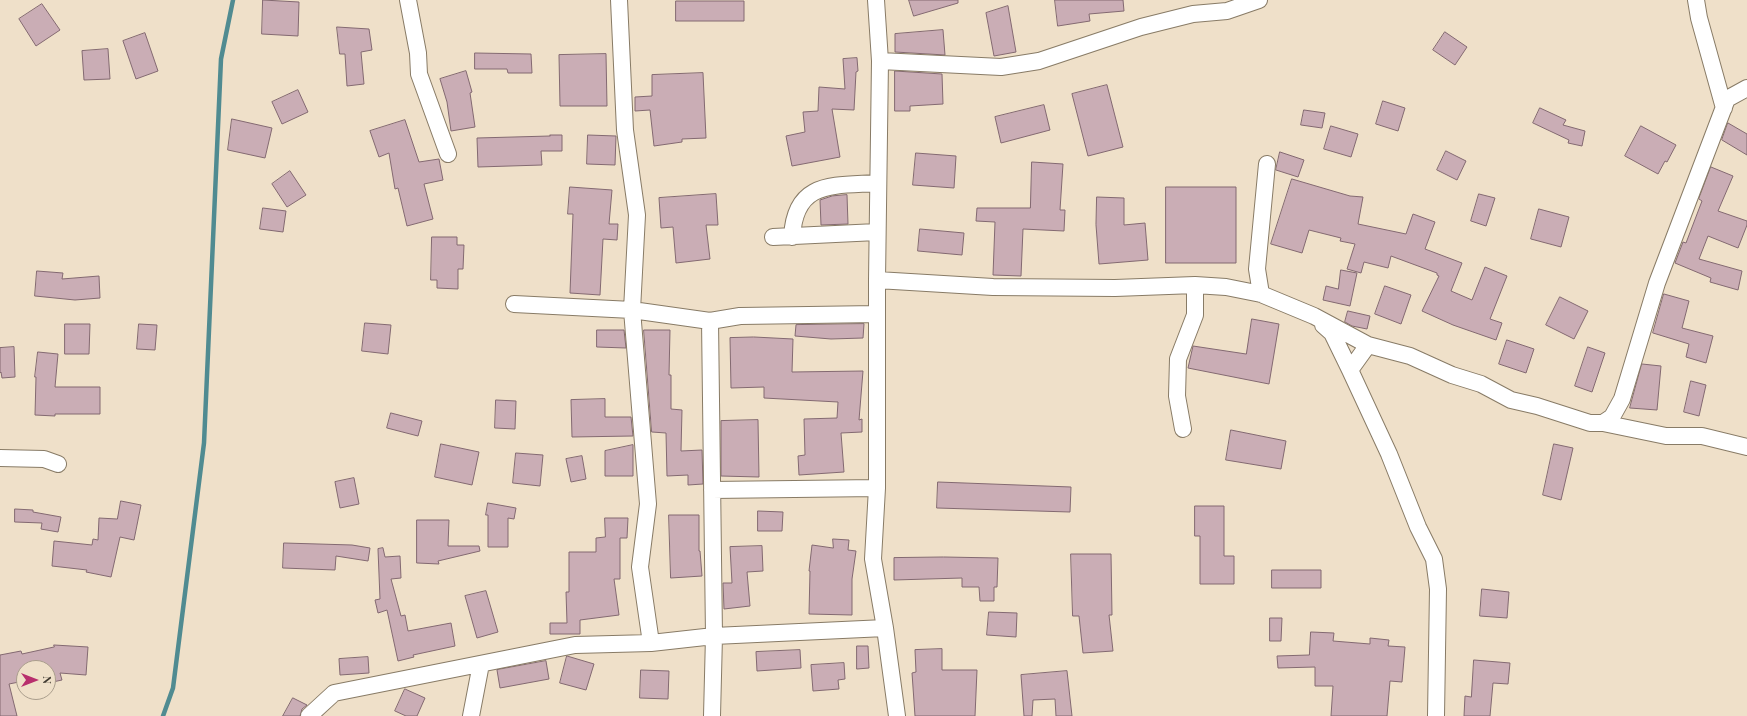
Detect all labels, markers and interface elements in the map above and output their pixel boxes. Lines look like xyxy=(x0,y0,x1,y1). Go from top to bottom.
north arrow xyxy=(16,660,56,700)
text: N xyxy=(40,676,55,684)

